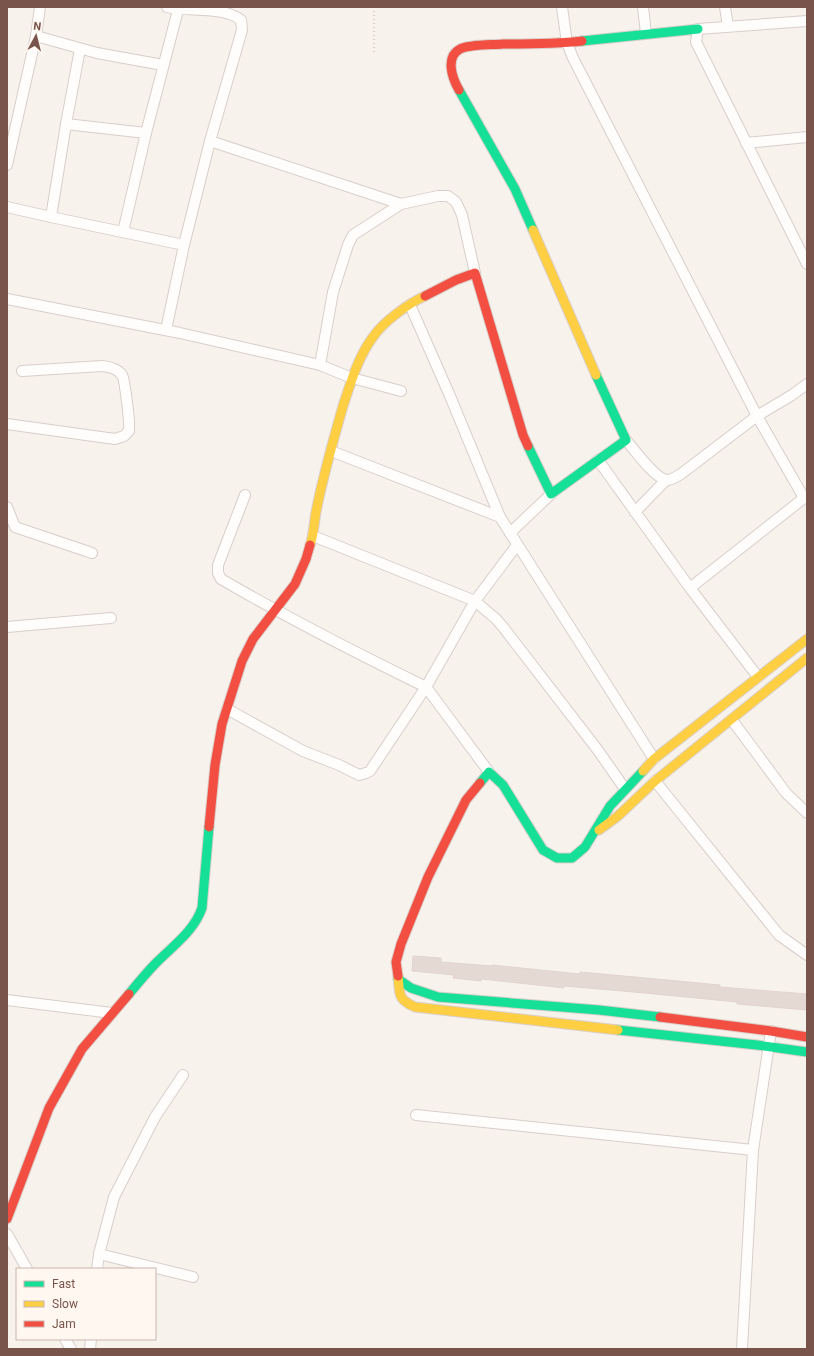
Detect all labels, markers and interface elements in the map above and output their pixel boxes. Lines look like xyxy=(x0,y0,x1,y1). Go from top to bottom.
north arrow xyxy=(16,16,56,56)
text: N xyxy=(33,20,42,34)
legend xyxy=(16,1268,156,1340)
text: Fast xyxy=(52,1277,75,1291)
text: Slow xyxy=(52,1297,78,1311)
text: Jam xyxy=(52,1317,76,1331)

